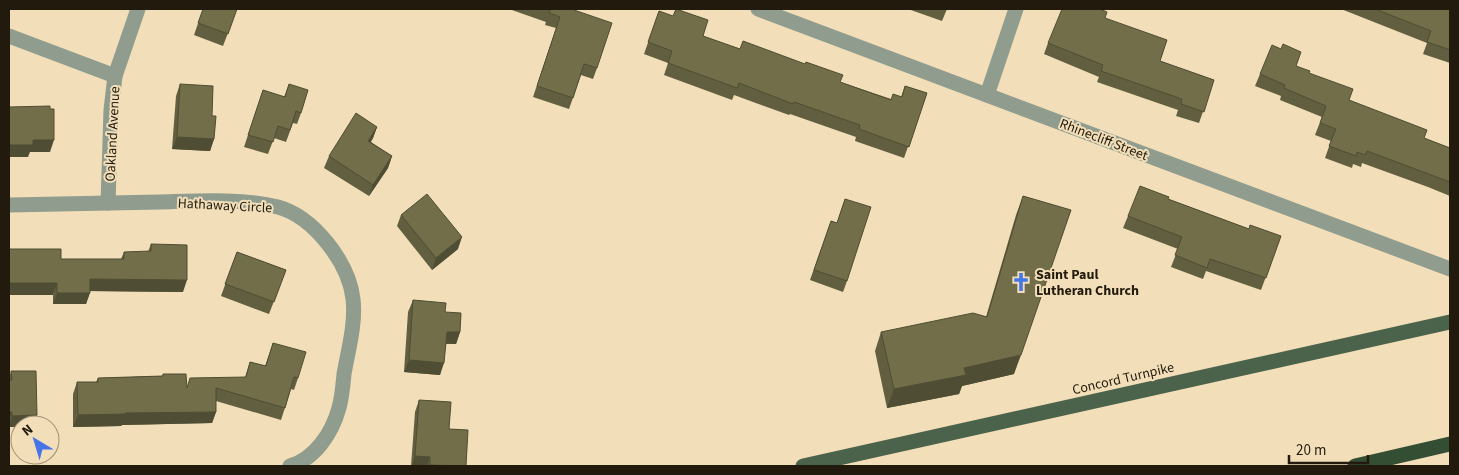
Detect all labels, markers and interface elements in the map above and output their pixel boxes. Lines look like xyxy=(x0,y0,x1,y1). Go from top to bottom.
street label: Oakland Avenue xyxy=(101,86,125,182)
street label: Rhinecliff Street xyxy=(1057,114,1151,166)
street label: Hathaway Circle xyxy=(177,194,273,218)
place label: Saint Paul Lutheran Church xyxy=(1036,265,1139,301)
church icon: Saint Paul Lutheran Church xyxy=(1010,271,1032,293)
street label: Concord Turnpike xyxy=(1070,358,1176,400)
north arrow xyxy=(10,415,60,465)
text: N xyxy=(18,420,37,441)
scale bar xyxy=(1289,432,1368,464)
text: 20 m xyxy=(1296,440,1326,461)

